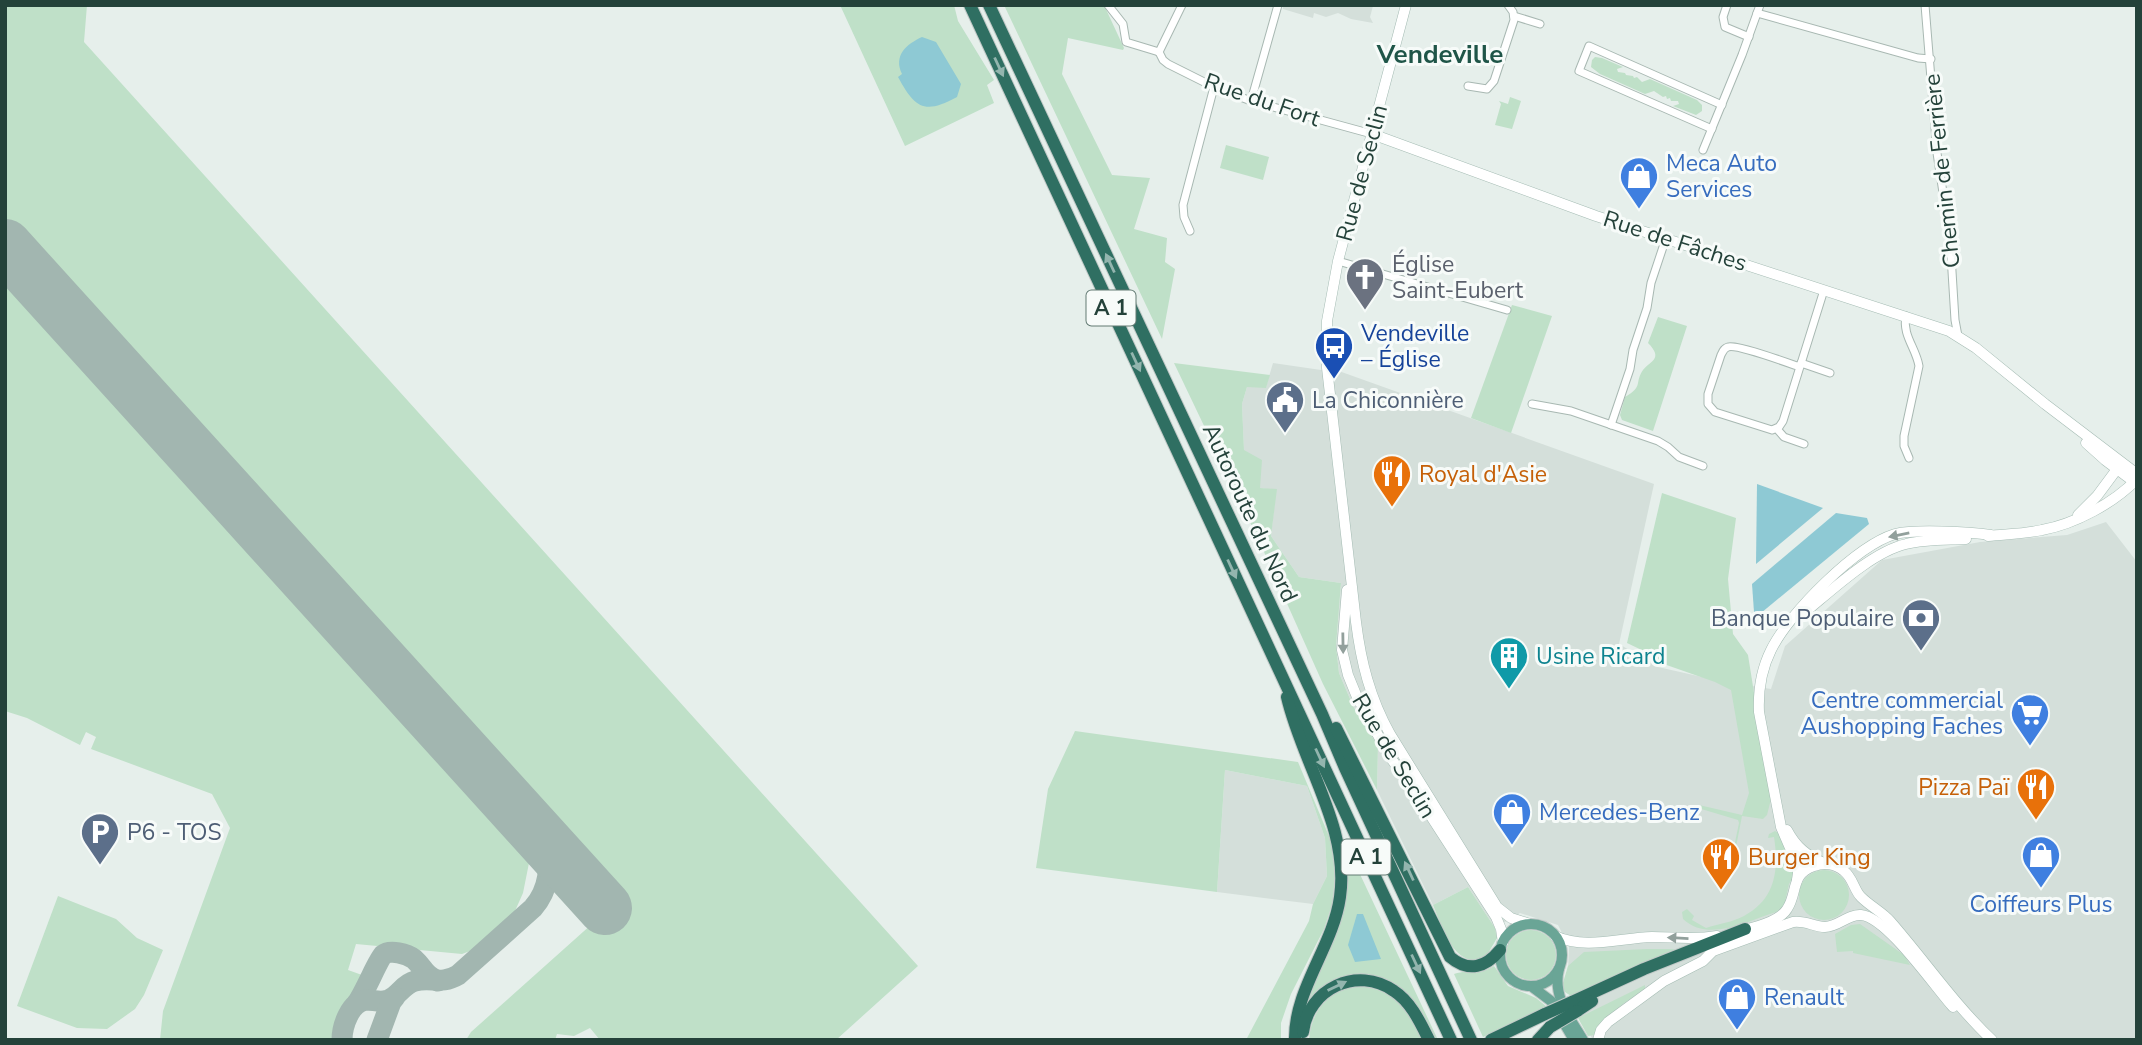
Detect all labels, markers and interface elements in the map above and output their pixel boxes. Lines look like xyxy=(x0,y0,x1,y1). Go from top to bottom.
district label: Vendeville xyxy=(1376,37,1503,72)
one-way arrow xyxy=(993,57,1005,77)
street label: Rue du Fort xyxy=(1200,66,1325,135)
street label: Chemin de Ferrière xyxy=(1916,72,1968,270)
street label: Rue de Seclin xyxy=(1329,101,1395,245)
place label: Meca Auto Services xyxy=(1666,148,1777,205)
shop icon: Meca Auto Services xyxy=(1618,155,1660,210)
street label: Rue de Fâches xyxy=(1599,203,1751,279)
place label: Église Saint-Eubert xyxy=(1392,249,1524,306)
one-way arrow xyxy=(1104,253,1115,273)
church icon: Église Saint-Eubert xyxy=(1344,256,1386,311)
road number: A 1 xyxy=(1086,290,1136,326)
place label: Vendeville – Église xyxy=(1360,318,1469,375)
bus stop icon: Vendeville – Église xyxy=(1313,325,1355,380)
one-way arrow xyxy=(1131,352,1142,372)
public building icon: La Chiconnière xyxy=(1264,379,1306,434)
place label: La Chiconnière xyxy=(1312,385,1464,416)
street label: Autoroute du Nord xyxy=(1195,419,1305,607)
restaurant icon: Royal d'Asie xyxy=(1371,453,1413,508)
place label: Royal d'Asie xyxy=(1419,459,1547,490)
one-way arrow xyxy=(1888,529,1910,540)
one-way arrow xyxy=(1227,558,1238,579)
bank icon: Banque Populaire xyxy=(1900,597,1942,652)
place label: Banque Populaire xyxy=(1711,603,1894,634)
one-way arrow xyxy=(1337,632,1348,654)
building icon: Usine Ricard xyxy=(1488,635,1530,690)
place label: Usine Ricard xyxy=(1536,641,1665,672)
place label: Centre commercial Aushopping Faches xyxy=(1800,685,2003,742)
street label: Rue de Seclin xyxy=(1345,688,1443,824)
supermarket icon: Centre commercial Aushopping Faches xyxy=(2009,692,2051,747)
one-way arrow xyxy=(1315,748,1326,768)
restaurant icon: Pizza Paï xyxy=(2015,766,2057,821)
place label: Pizza Paï xyxy=(1918,772,2010,803)
shop icon: Mercedes-Benz xyxy=(1491,791,1533,846)
place label: Mercedes-Benz xyxy=(1539,797,1700,828)
parking icon: P6 - TOS xyxy=(79,811,121,866)
place label: P6 - TOS xyxy=(127,817,222,848)
shop icon: Coiffeurs Plus xyxy=(2020,834,2062,889)
restaurant icon: Burger King xyxy=(1700,836,1742,891)
road number: A 1 xyxy=(1342,840,1390,874)
place label: Burger King xyxy=(1748,842,1871,873)
one-way arrow xyxy=(1403,861,1414,882)
place label: Coiffeurs Plus xyxy=(1970,889,2113,920)
one-way arrow xyxy=(1667,933,1689,944)
one-way arrow xyxy=(1410,954,1422,974)
shop icon: Renault xyxy=(1716,976,1758,1031)
one-way arrow xyxy=(1327,980,1347,992)
place label: Renault xyxy=(1764,982,1845,1013)

